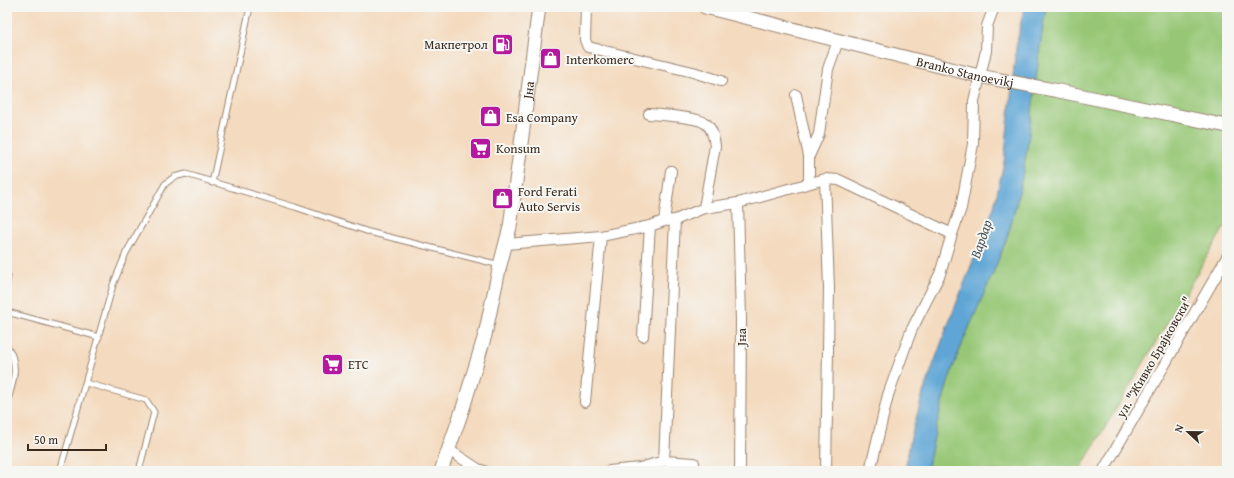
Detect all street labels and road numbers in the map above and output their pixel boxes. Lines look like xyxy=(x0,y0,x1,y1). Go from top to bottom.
street label: Branko Stanoevikj xyxy=(914,51,1015,92)
street label: Јна xyxy=(517,79,539,102)
street label: ул. "Живко Брајковски" xyxy=(1111,293,1197,422)
street label: Јна xyxy=(732,327,751,348)

